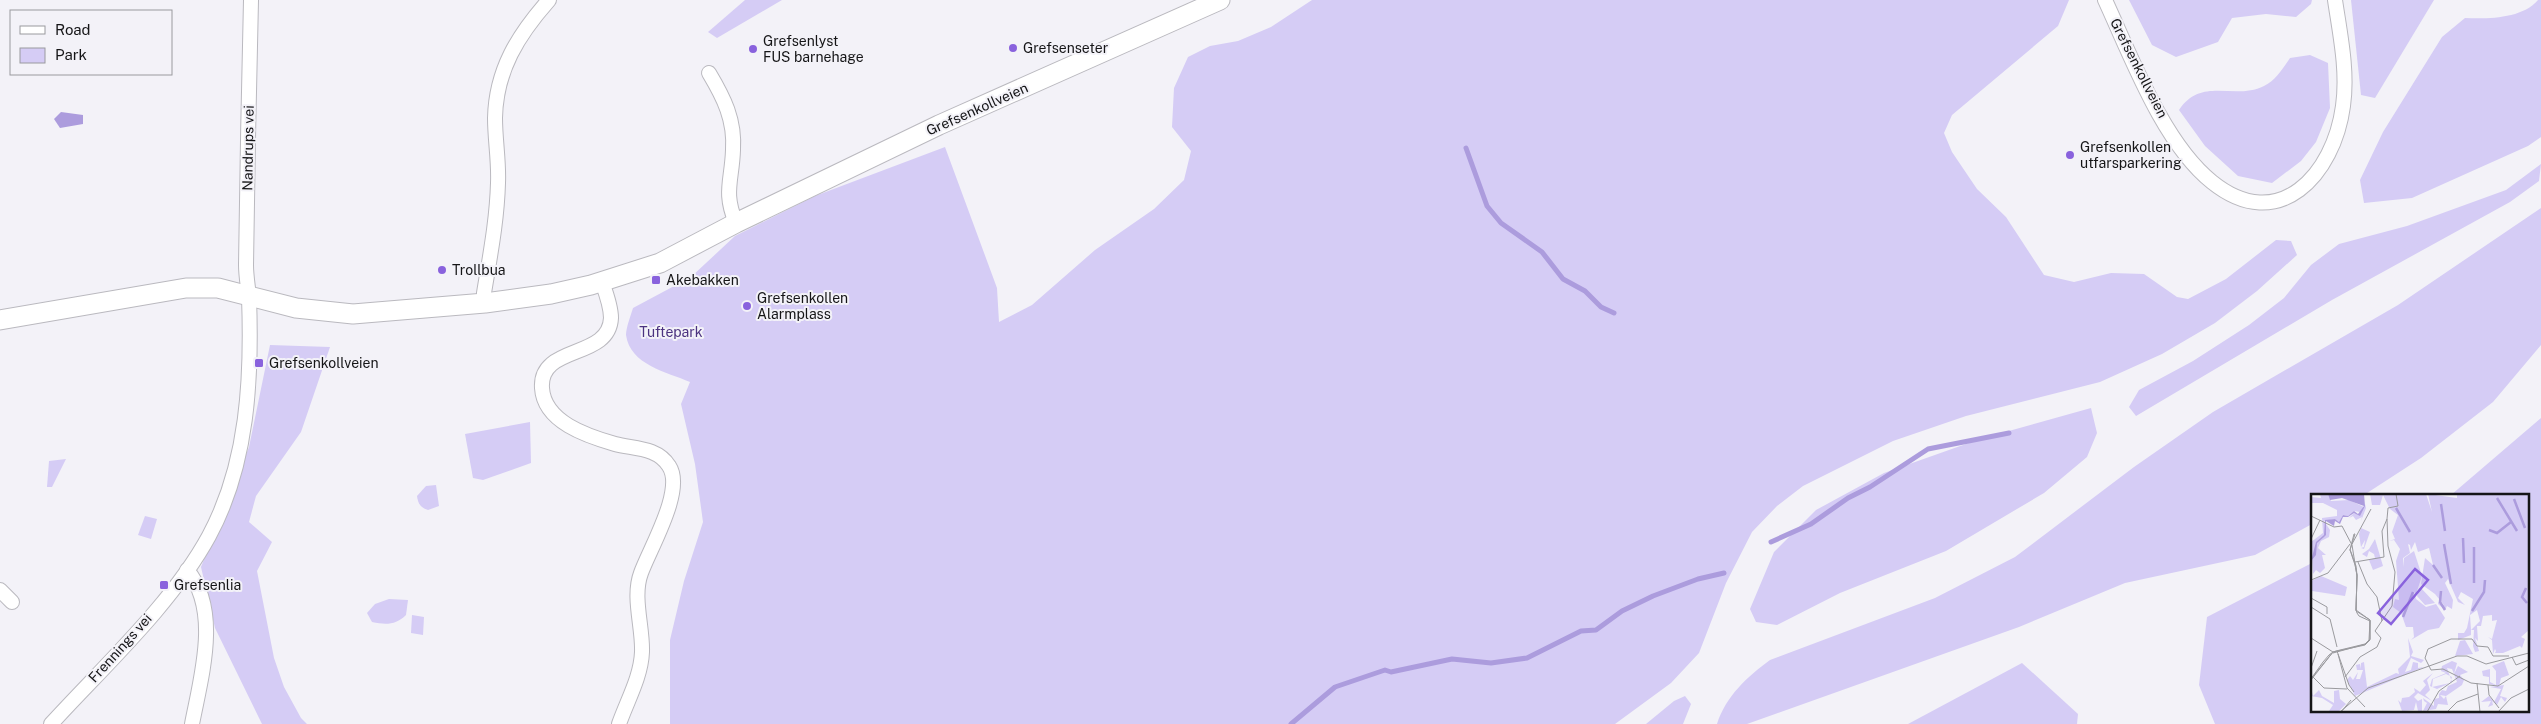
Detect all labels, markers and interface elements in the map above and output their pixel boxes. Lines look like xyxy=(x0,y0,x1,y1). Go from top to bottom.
legend xyxy=(10,10,172,75)
street label: Grefsenkollveien xyxy=(2107,16,2171,120)
text: Road xyxy=(55,21,91,38)
place label: Grefsenlyst FUS barnehage xyxy=(763,33,864,65)
place label: Grefsenseter xyxy=(1023,40,1108,56)
marker: Grefsenseter xyxy=(1007,42,1019,54)
marker: Grefsenlyst FUS barnehage xyxy=(747,43,759,55)
text: Park xyxy=(55,46,87,63)
street label: Grefsenkollveien xyxy=(924,79,1030,139)
street label: Nandrups vei xyxy=(239,105,257,191)
place label: Grefsenkollen utfarsparkering xyxy=(2080,139,2182,171)
marker: Grefsenkollen utfarsparkering xyxy=(2064,149,2076,161)
place label: Trollbua xyxy=(452,262,506,278)
marker: Trollbua xyxy=(436,264,448,276)
place label: Akebakken xyxy=(666,272,739,288)
marker: Akebakken xyxy=(650,274,662,286)
place label: Grefsenkollen Alarmplass xyxy=(757,290,848,322)
marker: Grefsenkollen Alarmplass xyxy=(741,300,753,312)
park label: Tuftepark xyxy=(639,324,703,340)
place label: Grefsenkollveien xyxy=(269,355,379,371)
marker: Grefsenkollveien xyxy=(253,357,265,369)
inset map xyxy=(2311,494,2528,712)
place label: Grefsenlia xyxy=(174,577,241,593)
marker: Grefsenlia xyxy=(158,579,170,591)
street label: Frennings vei xyxy=(85,610,155,686)

